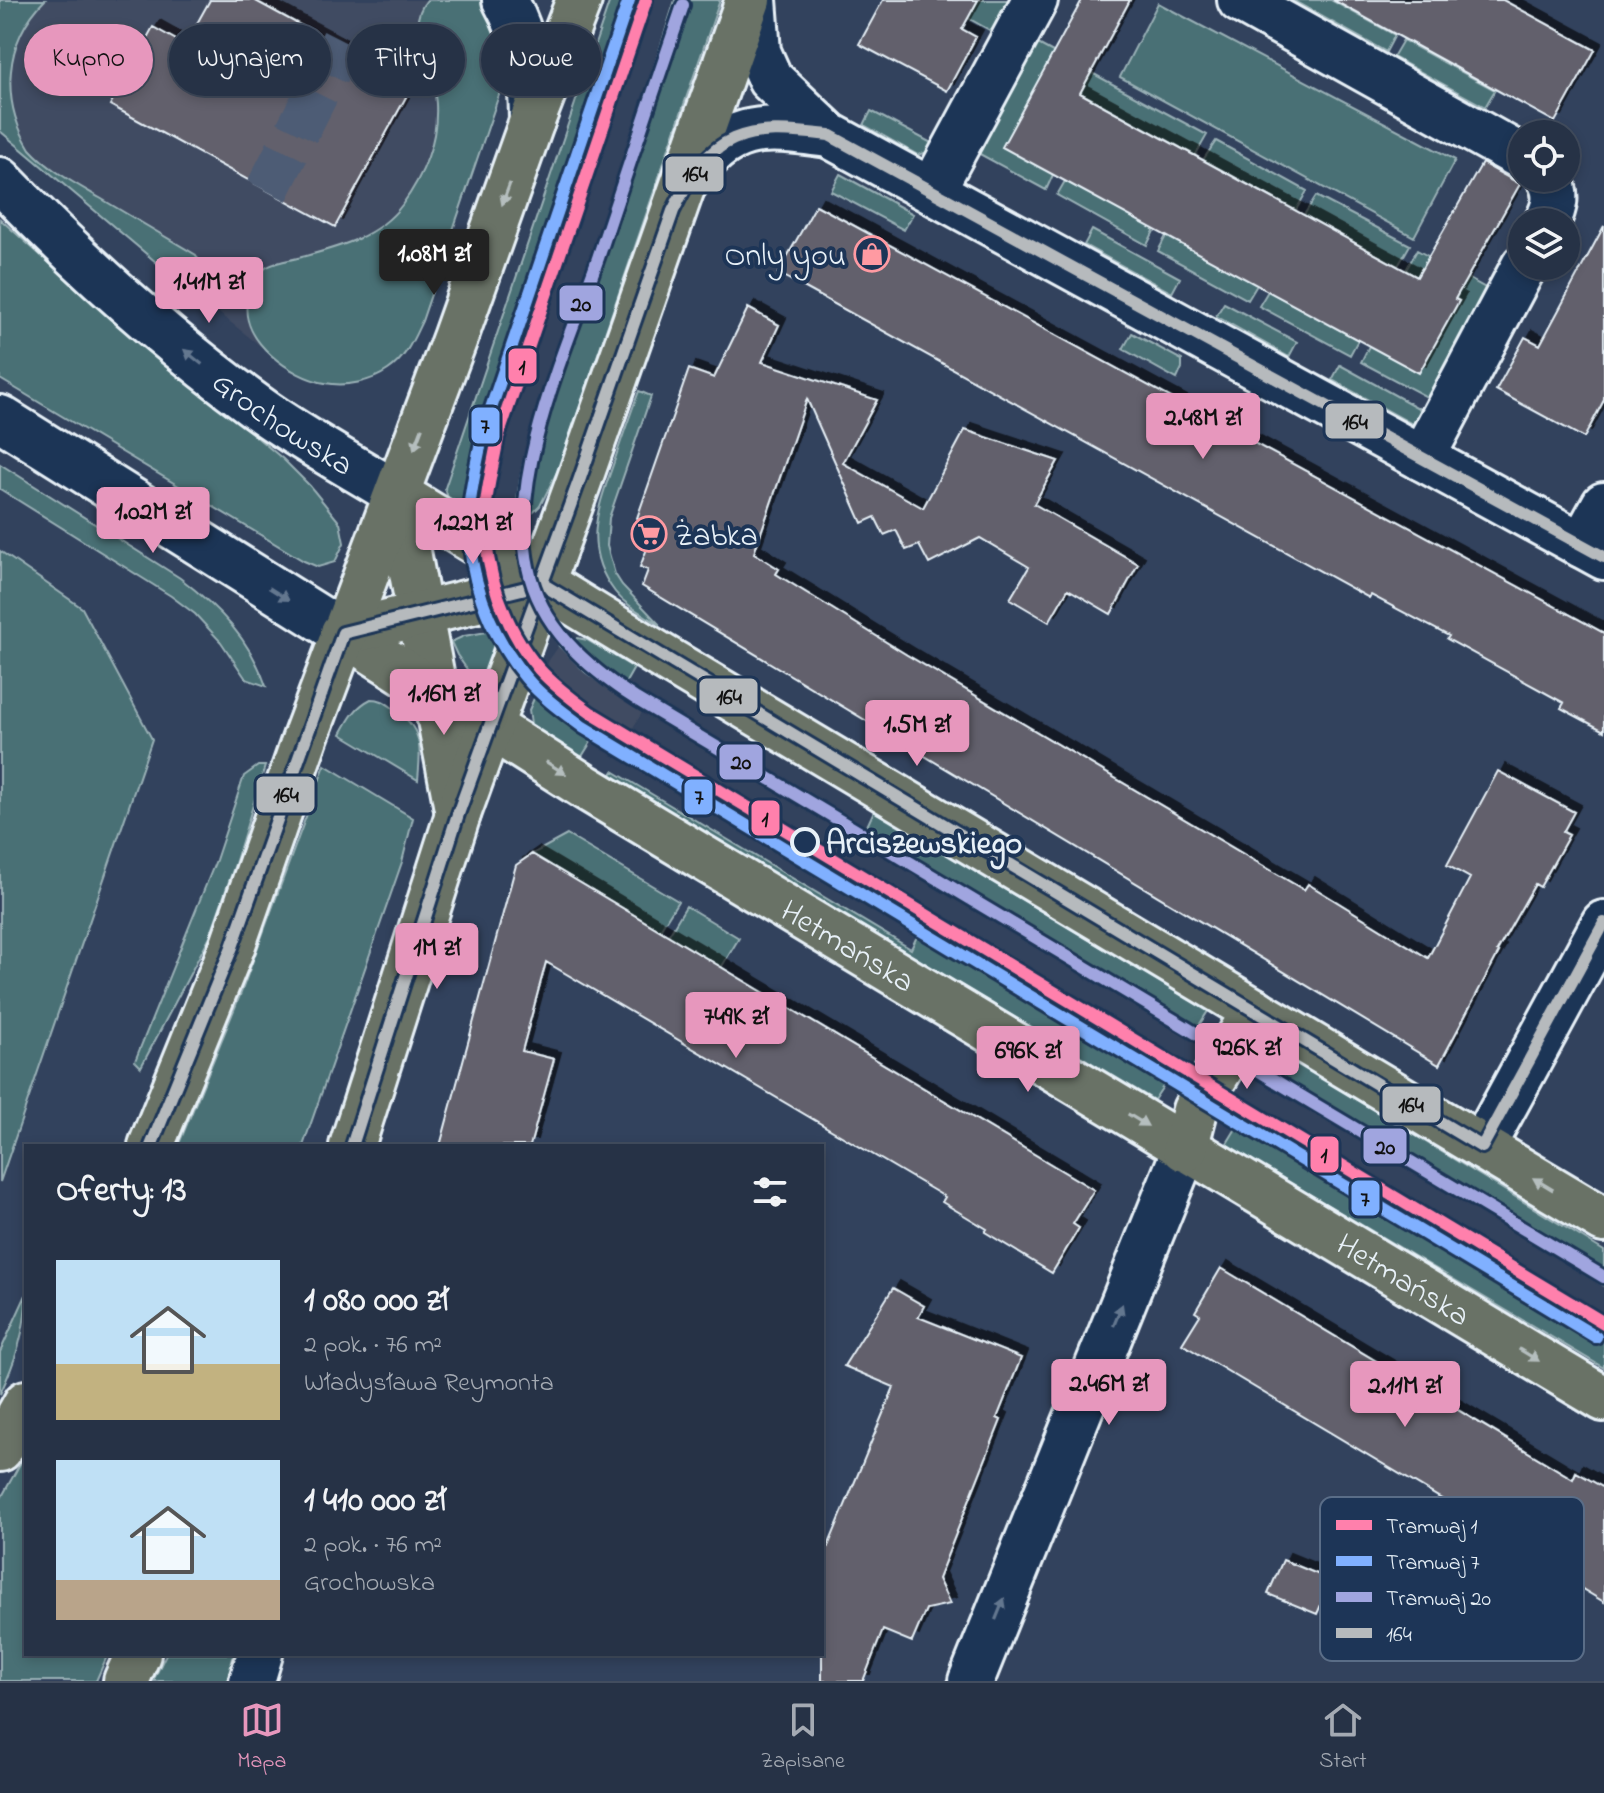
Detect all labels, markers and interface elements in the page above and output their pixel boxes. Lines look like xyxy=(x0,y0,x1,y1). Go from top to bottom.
chip: Kupno xyxy=(24,24,153,96)
chip: Wynajem xyxy=(169,24,331,96)
chip: Filtry xyxy=(347,24,465,96)
chip: Nowe xyxy=(481,24,601,96)
map controls xyxy=(1508,120,1580,280)
button: locate xyxy=(1508,120,1580,192)
line badge: 164 xyxy=(664,155,725,193)
text: 164 xyxy=(682,160,709,192)
one-way arrow xyxy=(500,182,512,206)
button: layers xyxy=(1508,208,1580,280)
pin: 1.08M zł xyxy=(351,229,517,297)
place label: Only you xyxy=(724,234,846,281)
shop icon: Only you xyxy=(853,235,891,273)
text: 1.08M zł xyxy=(397,236,471,274)
pin: 1.41M zł xyxy=(126,257,292,325)
text: 1.41M zł xyxy=(173,264,245,302)
line badge: 20 xyxy=(558,284,604,322)
text: 20 xyxy=(570,290,592,322)
line badge: 1 xyxy=(507,347,538,385)
one-way arrow xyxy=(183,349,203,366)
text: 1 xyxy=(519,353,526,385)
street label: Grochowska xyxy=(201,361,361,490)
pin: 2.48M zł xyxy=(1120,393,1286,461)
text: 2.48M zł xyxy=(1164,400,1242,438)
line badge: 164 xyxy=(1324,402,1385,440)
line badge: 7 xyxy=(470,406,501,445)
text: 164 xyxy=(1342,408,1369,440)
text: 7 xyxy=(480,412,490,444)
one-way arrow xyxy=(411,427,424,451)
pin: 1.02M zł xyxy=(70,487,236,555)
text: 1.02M zł xyxy=(115,494,191,532)
pin: 1.22M zł xyxy=(390,498,556,566)
text: 1.22M zł xyxy=(434,505,512,543)
place label: Żabka xyxy=(675,514,758,561)
supermarket icon: Żabka xyxy=(630,515,668,553)
one-way arrow xyxy=(269,586,290,601)
pin: 1.16M zł xyxy=(361,669,527,737)
text: 1.16M zł xyxy=(408,676,480,714)
line badge: 164 xyxy=(698,677,759,715)
text: 164 xyxy=(716,683,743,715)
pin: 1.5M zł xyxy=(843,700,991,768)
text: 1.5M zł xyxy=(883,707,951,745)
line badge: 20 xyxy=(718,743,764,781)
text: 20 xyxy=(730,748,752,780)
one-way arrow xyxy=(546,761,567,776)
line badge: 164 xyxy=(255,775,316,814)
line badge: 7 xyxy=(683,778,714,816)
text: 164 xyxy=(273,781,300,813)
text: 7 xyxy=(694,783,704,815)
line badge: 1 xyxy=(750,799,781,837)
text: 1 xyxy=(762,805,769,837)
place label: Arciszewskiego xyxy=(826,822,1022,870)
marker: Arciszewskiego xyxy=(791,828,819,856)
street label: Hetmańska xyxy=(770,890,923,1007)
pin: 1M zł xyxy=(381,923,493,991)
text: 1M zł xyxy=(413,930,461,968)
pin: 749K zł xyxy=(662,992,810,1060)
text: 749K zł xyxy=(703,999,769,1037)
pin: 926K zł xyxy=(1173,1023,1321,1091)
pin: 696K zł xyxy=(954,1026,1102,1094)
text: 926K zł xyxy=(1213,1030,1281,1068)
text: 696K zł xyxy=(995,1033,1061,1071)
line badge: 164 xyxy=(1381,1085,1442,1124)
text: 164 xyxy=(1398,1091,1425,1123)
one-way arrow xyxy=(1127,1113,1149,1127)
line badge: 20 xyxy=(1362,1127,1408,1165)
text: 20 xyxy=(1374,1133,1396,1165)
line badge: 1 xyxy=(1309,1135,1340,1174)
text: 1 xyxy=(1321,1141,1328,1173)
text: Oferty: 13 xyxy=(56,1167,186,1217)
icon: filters xyxy=(748,1170,792,1214)
one-way arrow xyxy=(1532,1177,1554,1191)
line badge: 7 xyxy=(1350,1179,1381,1217)
text: 7 xyxy=(1360,1185,1370,1217)
street label: Hetmańska xyxy=(1326,1223,1478,1340)
text: 1 080 000 zł xyxy=(304,1277,448,1327)
icon: home xyxy=(120,1292,216,1388)
one-way arrow xyxy=(1112,1303,1125,1327)
text: 2 pok. · 76 m² xyxy=(304,1327,442,1365)
one-way arrow xyxy=(1518,1347,1540,1361)
pin: 2.46M zł xyxy=(1026,1359,1192,1427)
pin: 2.11M zł xyxy=(1322,1361,1488,1429)
text: Władysława Reymonta xyxy=(304,1365,554,1403)
text: 2.46M zł xyxy=(1069,1366,1149,1404)
text: 2.11M zł xyxy=(1368,1368,1442,1406)
text: 1 410 000 zł xyxy=(304,1477,446,1527)
icon: home xyxy=(120,1492,216,1588)
legend xyxy=(1320,1497,1584,1661)
text: Tramwaj 1 xyxy=(1386,1512,1478,1544)
text: 2 pok. · 76 m² xyxy=(304,1527,442,1565)
text: Tramwaj 7 xyxy=(1386,1548,1480,1580)
text: Grochowska xyxy=(304,1565,435,1603)
text: Tramwaj 20 xyxy=(1386,1584,1491,1616)
one-way arrow xyxy=(994,1597,1007,1621)
text: 164 xyxy=(1386,1620,1412,1652)
tab: Mapa xyxy=(237,1698,286,1778)
tab: Zapisane xyxy=(761,1698,845,1778)
tab: Start xyxy=(1319,1698,1367,1778)

